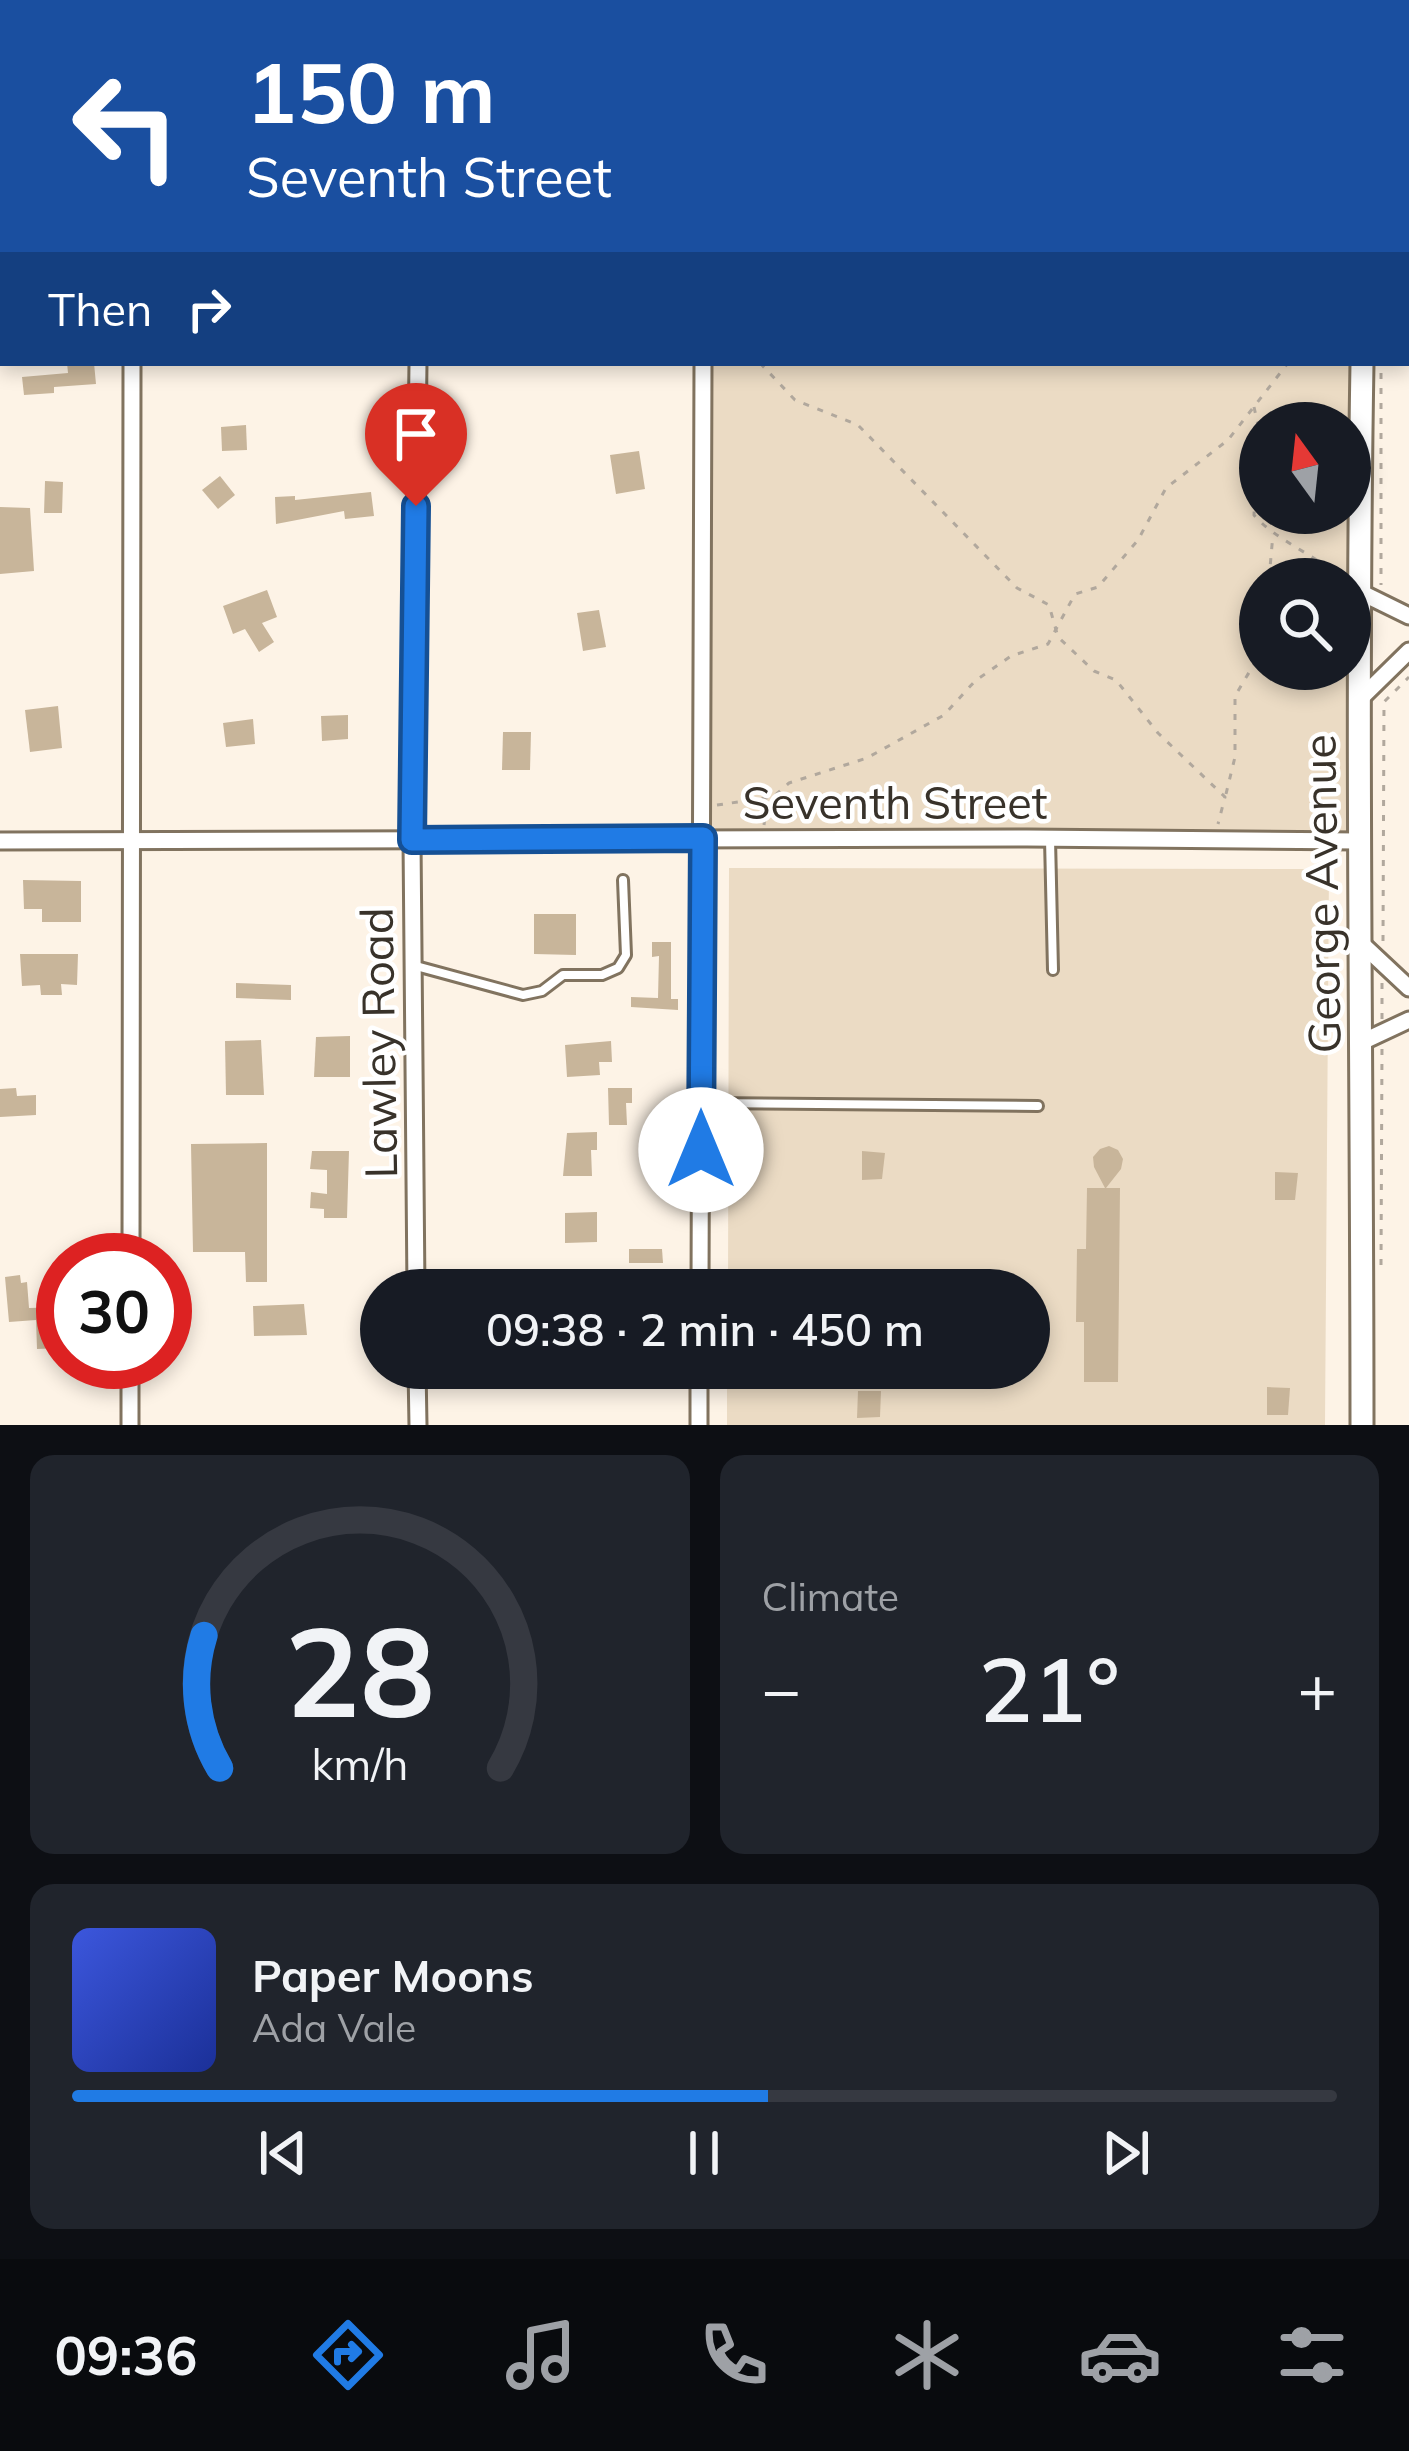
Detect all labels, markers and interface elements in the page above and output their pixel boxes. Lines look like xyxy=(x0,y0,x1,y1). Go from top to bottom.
text: 150 m xyxy=(246,39,496,144)
icon: left xyxy=(48,48,204,204)
text: Seventh Street xyxy=(246,143,612,211)
icon: right xyxy=(176,276,242,342)
text: Then xyxy=(48,281,152,337)
pin xyxy=(365,383,467,506)
icon: arrive xyxy=(383,401,449,467)
north arrow xyxy=(1239,402,1371,534)
map controls xyxy=(1239,402,1371,690)
button: search xyxy=(1239,558,1371,690)
street label: George Avenue xyxy=(1290,734,1352,1054)
street label: Seventh Street xyxy=(743,774,1047,830)
street label: Lawley Road xyxy=(348,907,408,1179)
position arrow xyxy=(638,1087,764,1213)
speed limit sign: 30 xyxy=(36,1233,192,1389)
text: 09:38 · 2 min · 450 m xyxy=(486,1301,924,1357)
text: Climate xyxy=(762,1572,899,1621)
text: 28 xyxy=(285,1592,435,1748)
text: 21° xyxy=(978,1632,1120,1745)
text: − xyxy=(762,1647,801,1730)
text: + xyxy=(1297,1647,1337,1730)
text: km/h xyxy=(311,1736,408,1790)
text: Paper Moons xyxy=(252,1947,534,2003)
text: Ada Vale xyxy=(252,2003,416,2052)
icon: previous xyxy=(250,2120,316,2186)
icon: pause xyxy=(671,2120,737,2186)
icon: next xyxy=(1093,2120,1159,2186)
icon: directions xyxy=(306,2313,390,2397)
icon: music xyxy=(499,2313,583,2397)
icon: phone xyxy=(692,2313,776,2397)
icon: climate xyxy=(885,2313,969,2397)
icon: car xyxy=(1078,2313,1162,2397)
icon: filters xyxy=(1270,2313,1354,2397)
text: 09:36 xyxy=(54,2321,197,2389)

